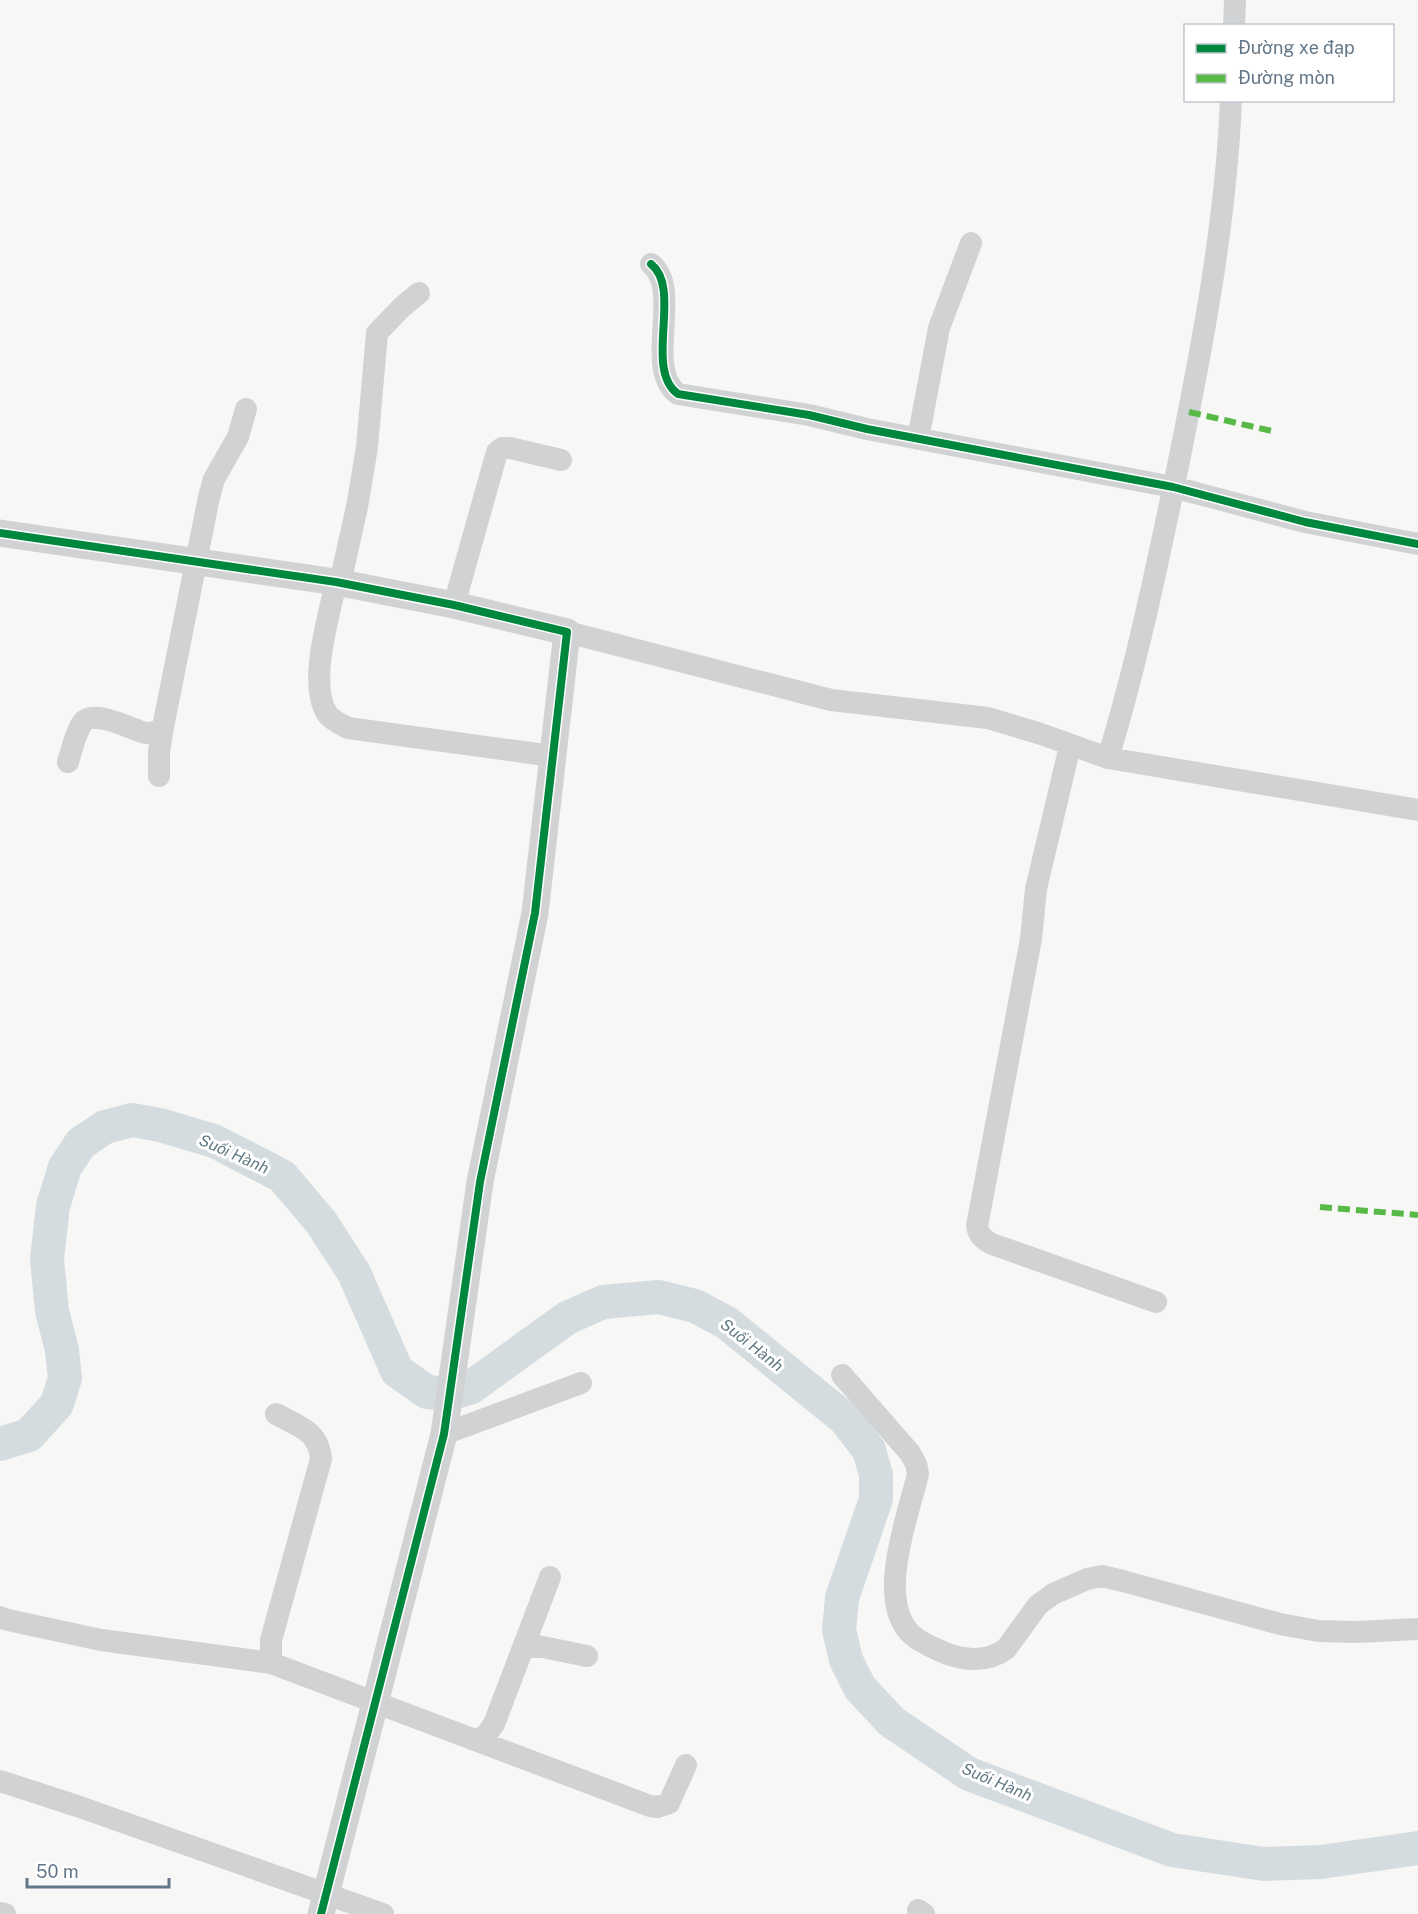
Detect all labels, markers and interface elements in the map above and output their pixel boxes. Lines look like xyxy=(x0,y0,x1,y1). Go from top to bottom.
legend xyxy=(1184,24,1394,102)
text: Đường xe đạp xyxy=(1238,37,1355,58)
text: Đường mòn xyxy=(1238,67,1335,88)
water label: Suối Hành xyxy=(196,1130,272,1178)
water label: Suối Hành xyxy=(717,1315,787,1375)
water label: Suối Hành xyxy=(959,1759,1035,1805)
scale bar xyxy=(27,1851,170,1889)
text: 50 m xyxy=(36,1861,79,1882)

